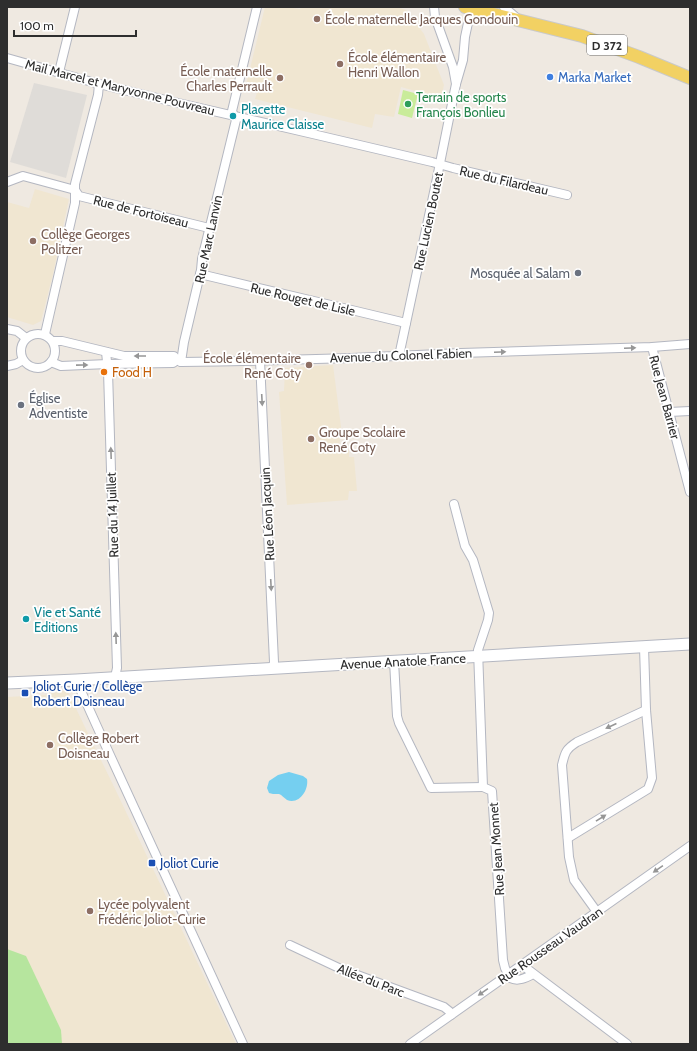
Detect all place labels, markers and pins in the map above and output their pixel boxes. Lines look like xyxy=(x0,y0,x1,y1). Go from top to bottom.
place label: École maternelle Jacques Gondouin xyxy=(325,10,518,27)
marker: École maternelle Jacques Gondouin xyxy=(312,14,322,24)
place label: École élémentaire Henri Wallon xyxy=(348,48,446,80)
marker: École élémentaire Henri Wallon xyxy=(335,59,345,69)
place label: École maternelle Charles Perrault xyxy=(180,62,273,94)
place label: Marka Market xyxy=(558,69,632,85)
marker: Marka Market xyxy=(545,72,555,82)
marker: École maternelle Charles Perrault xyxy=(275,73,285,83)
place label: Terrain de sports François Bonlieu xyxy=(416,89,507,120)
marker: Terrain de sports François Bonlieu xyxy=(403,99,413,109)
place label: Placette Maurice Claisse xyxy=(241,101,325,132)
marker: Placette Maurice Claisse xyxy=(228,111,238,121)
place label: Collège Georges Politzer xyxy=(41,226,130,257)
marker: Collège Georges Politzer xyxy=(28,236,38,246)
place label: Mosquée al Salam xyxy=(470,265,570,281)
marker: Mosquée al Salam xyxy=(573,268,583,278)
place label: École élémentaire René Coty xyxy=(203,349,301,381)
marker: École élémentaire René Coty xyxy=(304,360,314,370)
place label: Food H xyxy=(112,364,152,380)
marker: Food H xyxy=(99,367,109,377)
place label: Église Adventiste xyxy=(29,389,88,421)
marker: Église Adventiste xyxy=(16,400,26,410)
place label: Groupe Scolaire René Coty xyxy=(319,424,406,455)
marker: Groupe Scolaire René Coty xyxy=(306,434,316,444)
place label: Vie et Santé Editions xyxy=(34,604,101,635)
marker: Vie et Santé Editions xyxy=(21,614,31,624)
place label: Joliot Curie / Collège Robert Doisneau xyxy=(32,678,143,709)
marker: Joliot Curie / Collège Robert Doisneau xyxy=(20,688,30,698)
place label: Collège Robert Doisneau xyxy=(58,730,139,761)
marker: Collège Robert Doisneau xyxy=(45,740,55,750)
place label: Joliot Curie xyxy=(159,855,219,871)
marker: Joliot Curie xyxy=(147,858,157,868)
place label: Lycée polyvalent Frédéric Joliot-Curie xyxy=(98,896,206,927)
marker: Lycée polyvalent Frédéric Joliot-Curie xyxy=(85,906,95,916)

